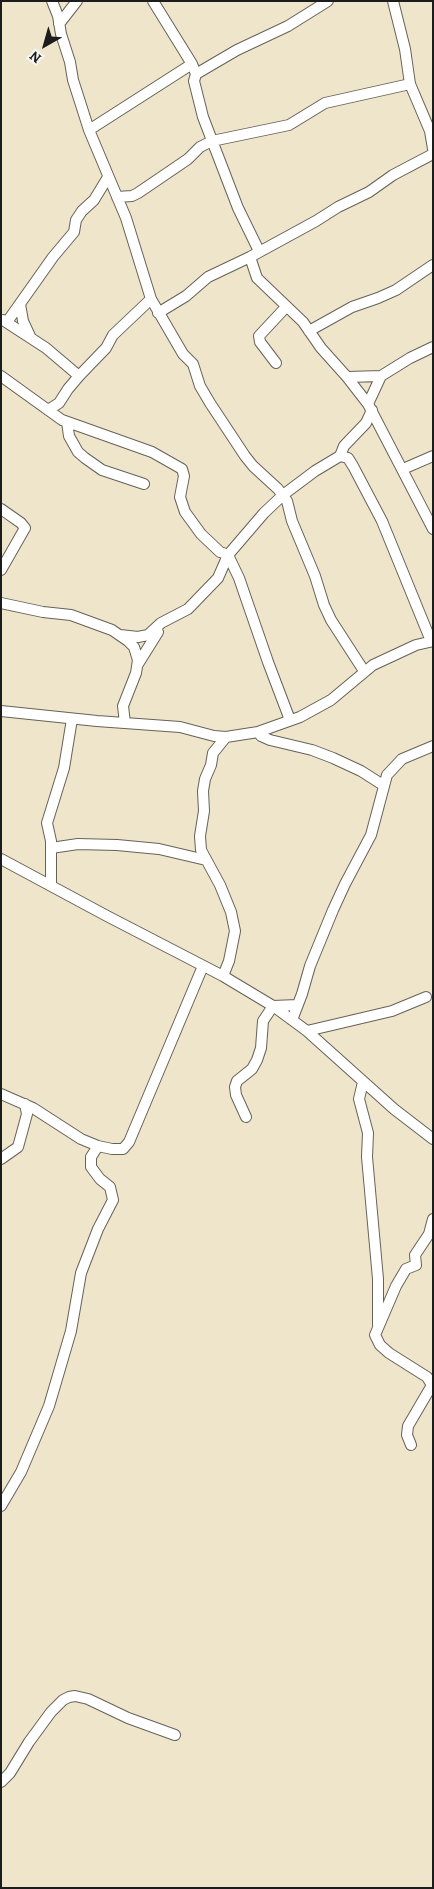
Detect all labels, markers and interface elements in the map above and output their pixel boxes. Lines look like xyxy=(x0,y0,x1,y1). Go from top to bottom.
north arrow xyxy=(20,20,70,70)
text: N xyxy=(26,47,45,68)

